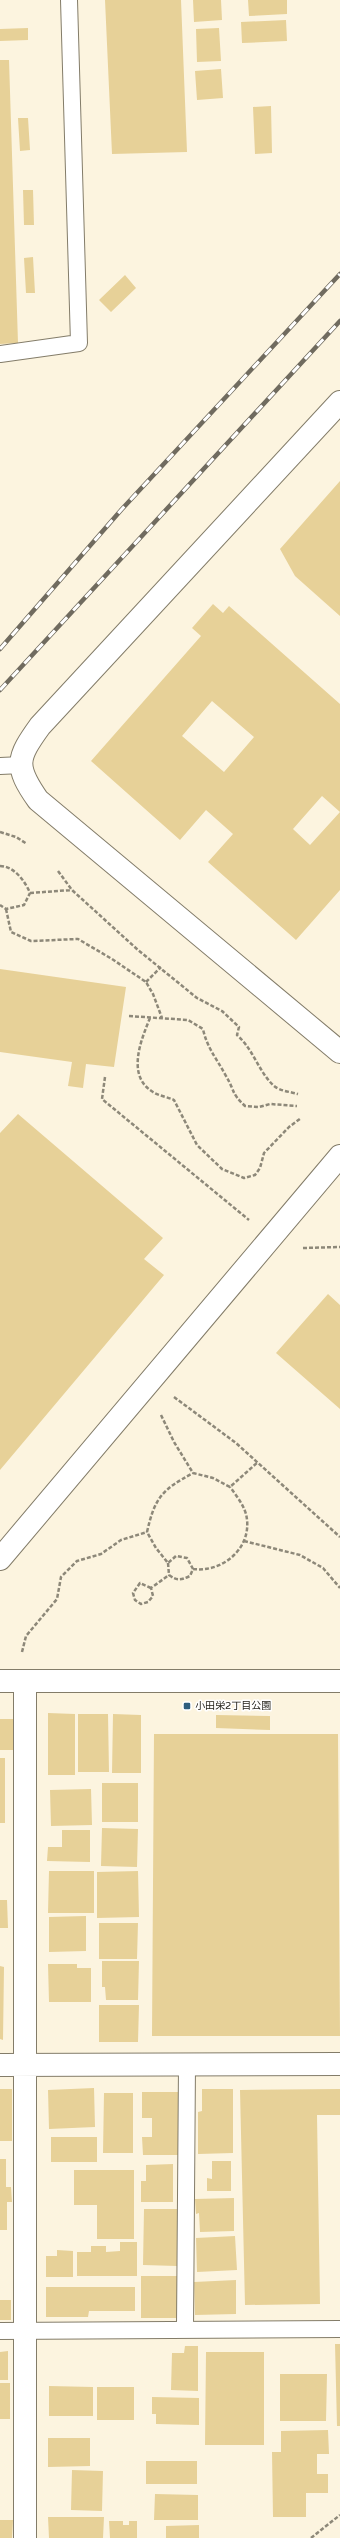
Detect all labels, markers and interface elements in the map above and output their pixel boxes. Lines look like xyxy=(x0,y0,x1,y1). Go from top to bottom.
place label: 小田栄2丁目公園 xyxy=(195,1700,271,1712)
marker: 小田栄2丁目公園 xyxy=(182,1701,192,1711)

